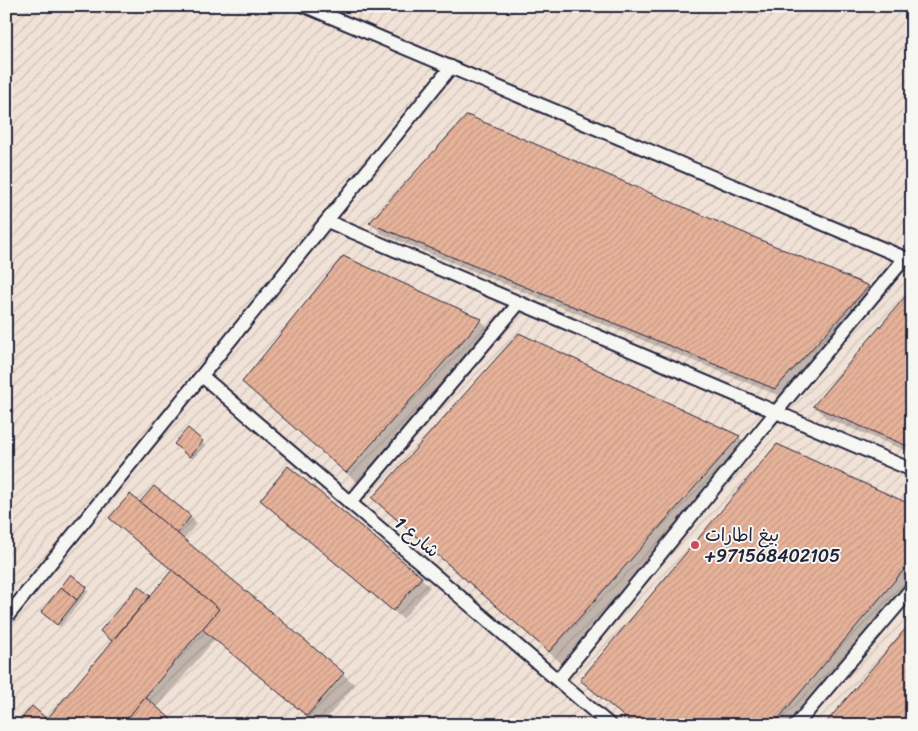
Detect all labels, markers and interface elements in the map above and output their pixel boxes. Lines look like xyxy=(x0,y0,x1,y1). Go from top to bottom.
street label: شارع 1 xyxy=(387,508,447,566)
place label: بيغ اطارات +971568402105 xyxy=(704,519,840,572)
marker: بيغ اطارات +971568402105 xyxy=(689,539,701,551)

